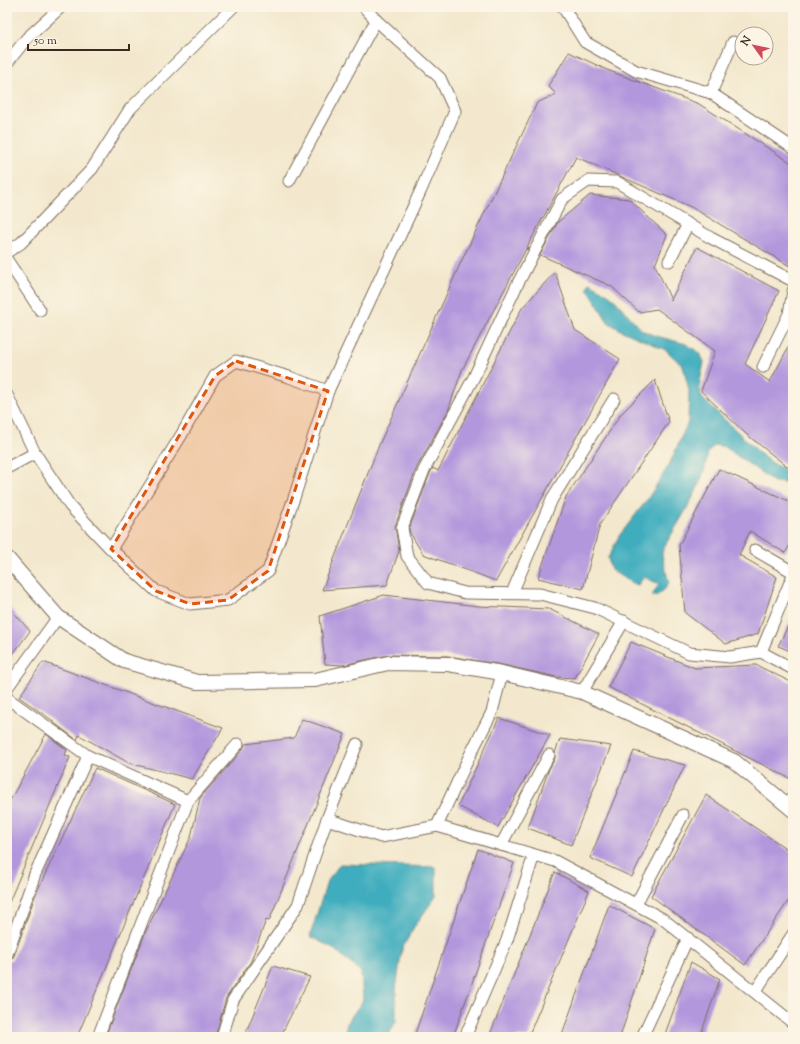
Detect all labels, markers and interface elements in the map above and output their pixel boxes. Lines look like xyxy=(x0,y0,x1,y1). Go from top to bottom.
scale bar xyxy=(28,26,129,52)
north arrow xyxy=(734,26,774,66)
text: 50 m xyxy=(33,32,57,50)
text: N xyxy=(737,33,756,50)

